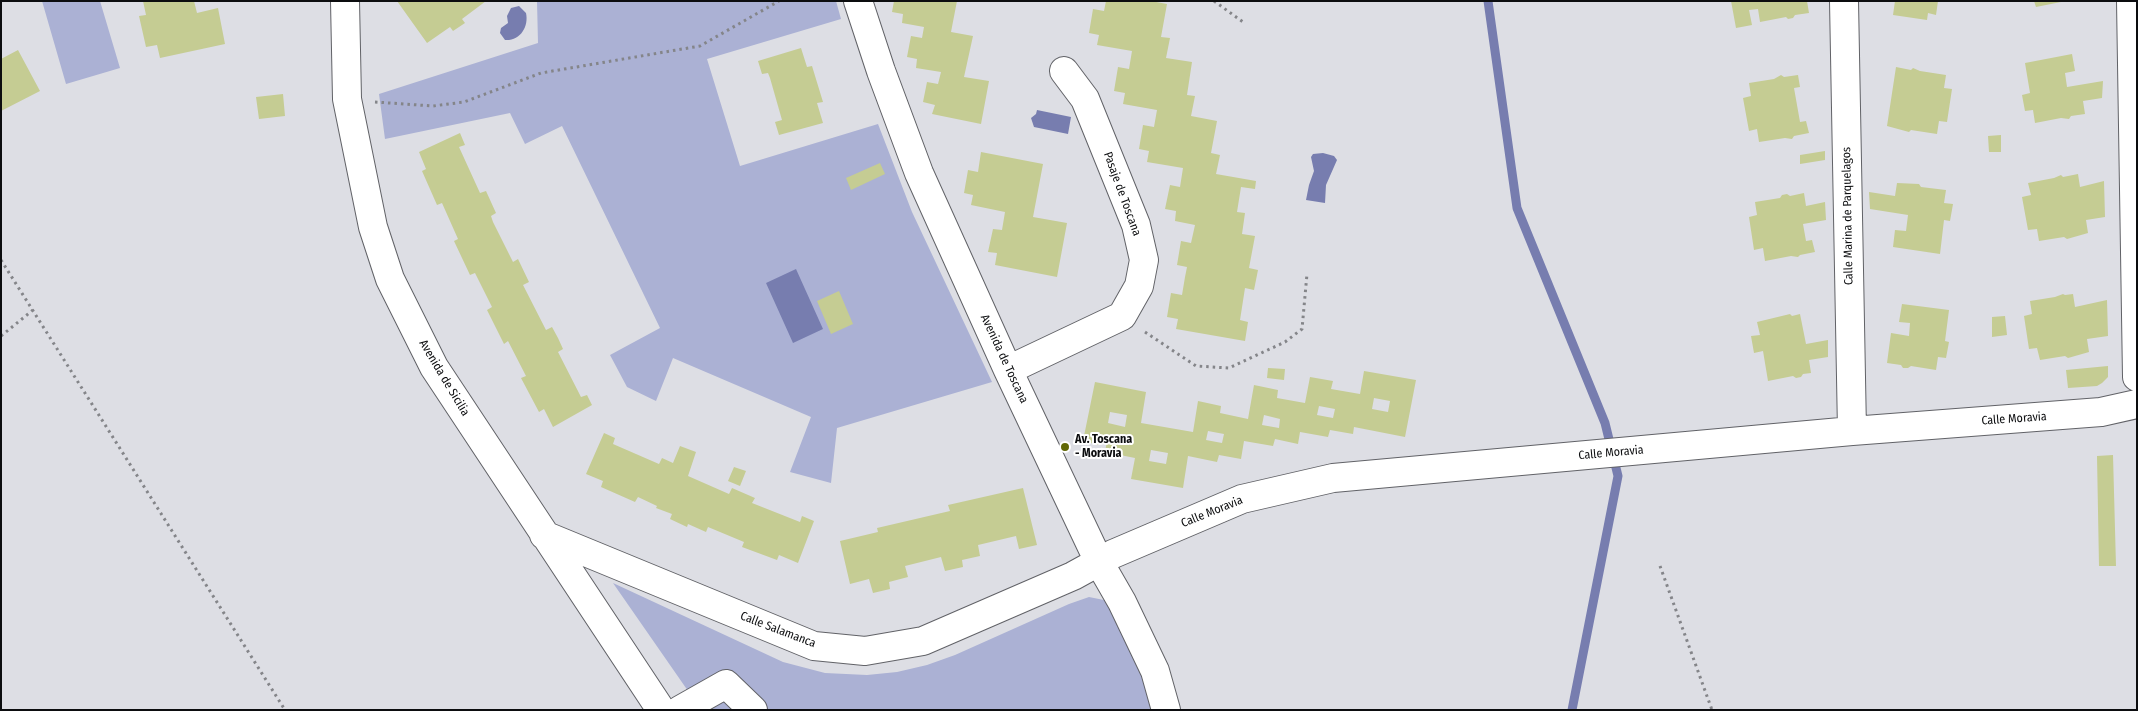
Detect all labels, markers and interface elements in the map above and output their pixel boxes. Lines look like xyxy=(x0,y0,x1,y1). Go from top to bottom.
street label: Calle Marina de Parquelagos xyxy=(1840,147,1856,285)
street label: Pasaje de Toscana xyxy=(1100,150,1144,238)
street label: Avenida de Toscana xyxy=(977,312,1031,406)
street label: Avenida de Sicilia xyxy=(416,337,472,419)
street label: Calle Moravia xyxy=(1981,410,2047,428)
place label: Av. Toscana - Moravia xyxy=(1075,433,1132,461)
marker: Av. Toscana - Moravia xyxy=(1059,441,1071,453)
street label: Calle Moravia xyxy=(1578,443,1644,463)
street label: Calle Moravia xyxy=(1179,493,1245,531)
street label: Calle Salamanca xyxy=(738,609,818,651)

